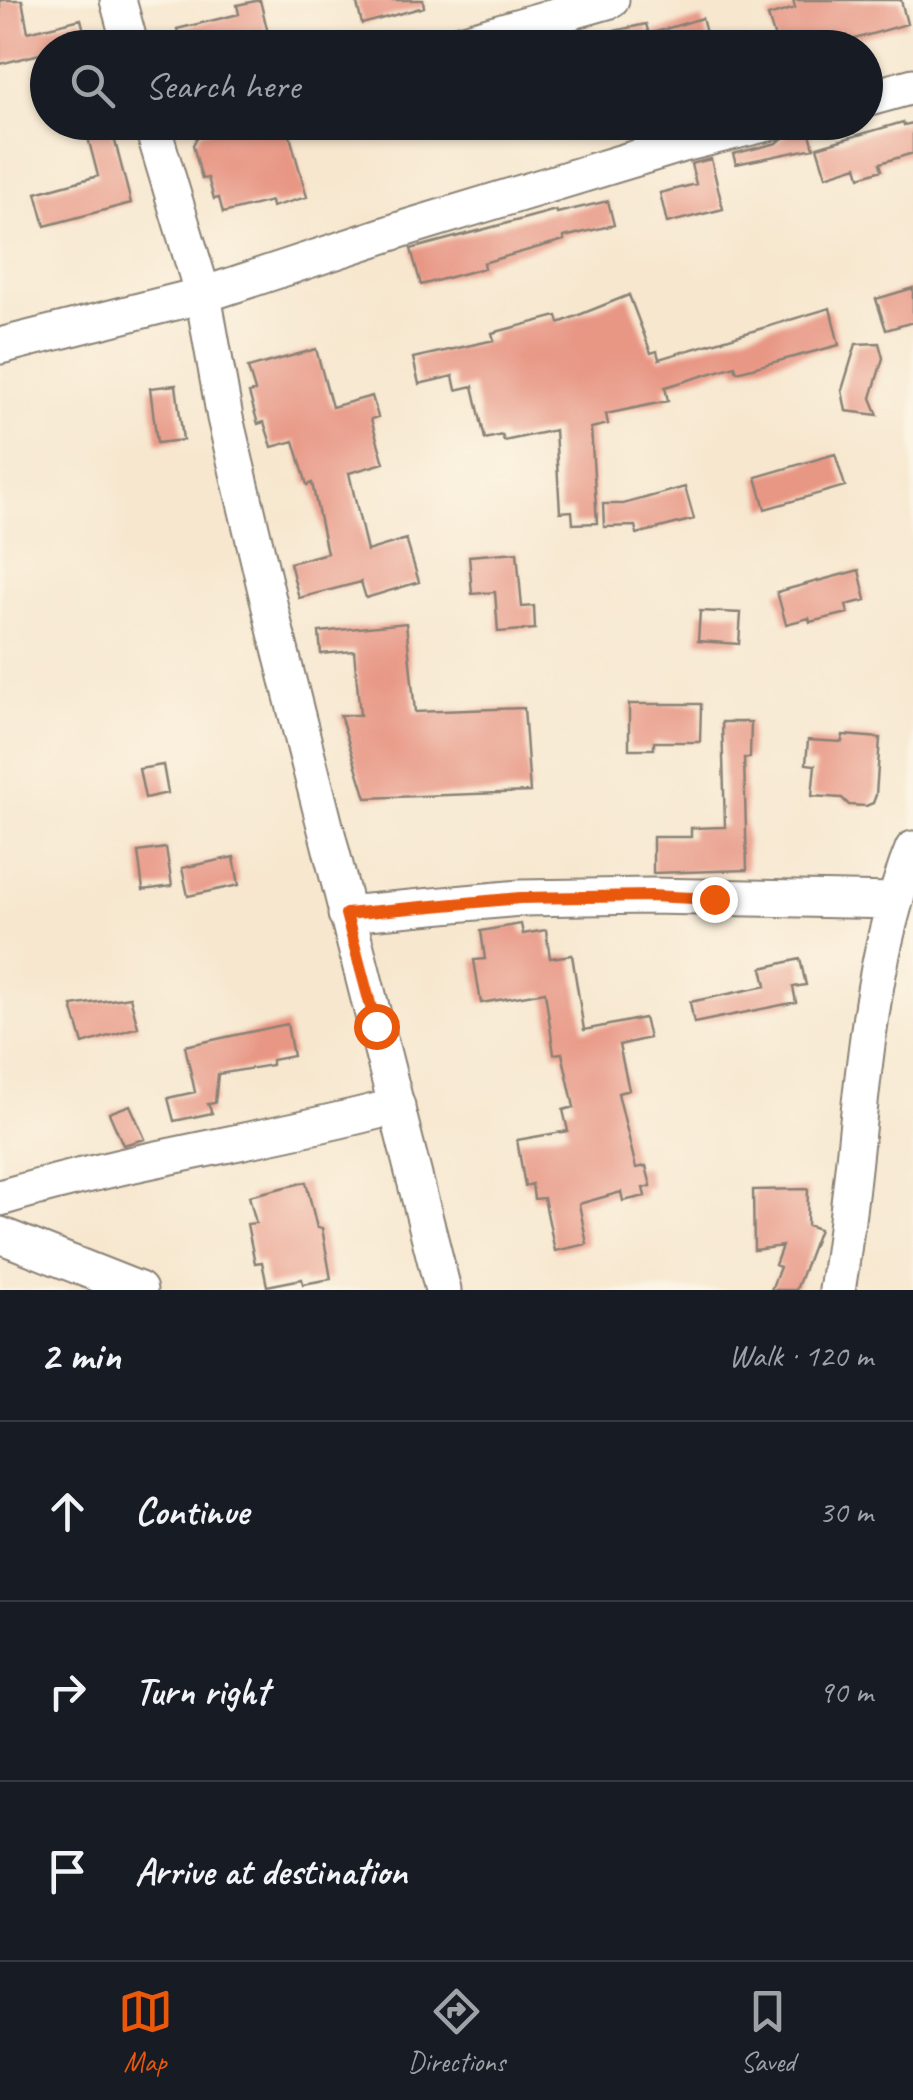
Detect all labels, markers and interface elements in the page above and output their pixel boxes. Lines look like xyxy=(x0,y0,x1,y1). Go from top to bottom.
search box xyxy=(30,30,883,140)
icon: search xyxy=(65,58,120,113)
text: Search here xyxy=(145,62,300,109)
route end xyxy=(692,877,738,923)
route start xyxy=(354,1004,400,1050)
text: 2 min xyxy=(40,1329,120,1382)
text: Walk · 120 m xyxy=(729,1335,873,1376)
icon: ahead xyxy=(40,1484,95,1539)
text: Continue xyxy=(135,1488,249,1535)
text: 30 m xyxy=(819,1491,873,1532)
icon: right xyxy=(40,1664,95,1719)
text: Turn right xyxy=(135,1668,269,1715)
text: 90 m xyxy=(819,1671,873,1712)
icon: arrive xyxy=(40,1844,95,1899)
text: Arrive at destination xyxy=(135,1848,407,1895)
tab: Map xyxy=(118,1984,173,2079)
tab: Directions xyxy=(408,1984,505,2079)
tab: Saved xyxy=(740,1984,795,2079)

